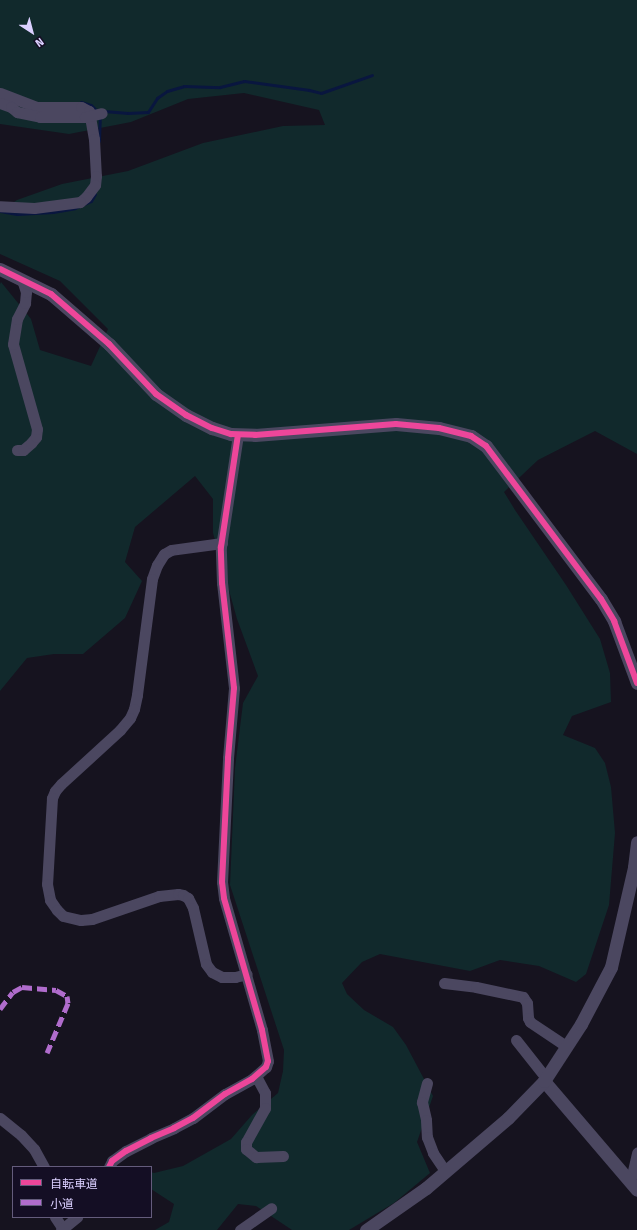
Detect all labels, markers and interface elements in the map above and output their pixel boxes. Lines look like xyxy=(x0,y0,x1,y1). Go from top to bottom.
north arrow xyxy=(12,12,52,52)
text: N xyxy=(33,35,46,50)
legend xyxy=(12,1166,152,1218)
text: 自転車道 xyxy=(50,1177,98,1191)
text: 小道 xyxy=(50,1197,74,1211)

